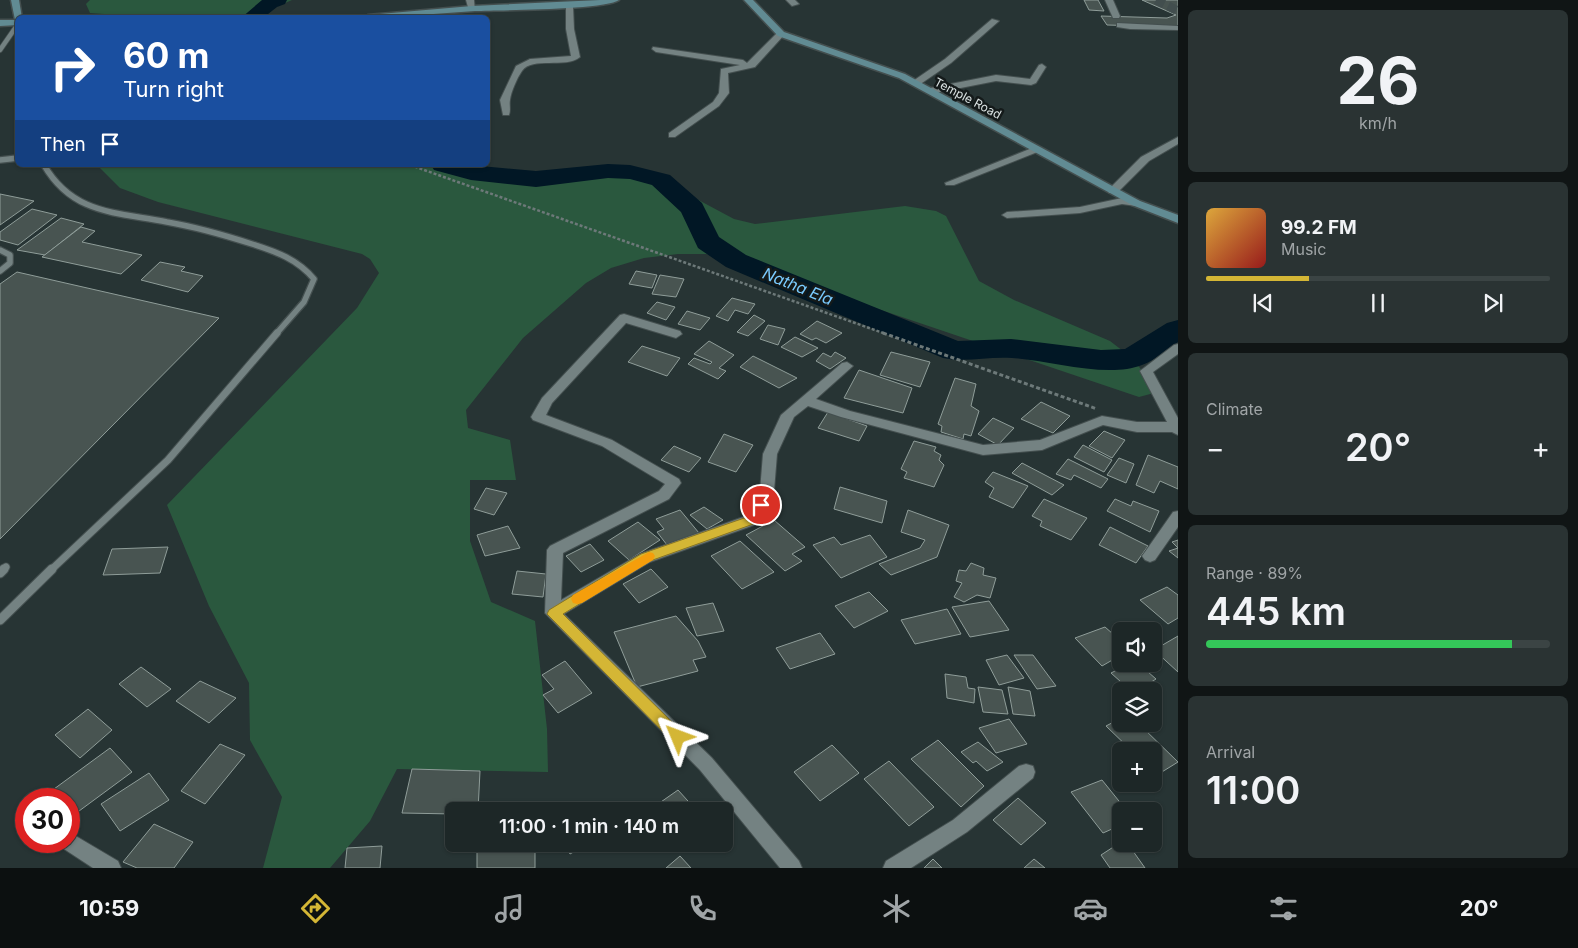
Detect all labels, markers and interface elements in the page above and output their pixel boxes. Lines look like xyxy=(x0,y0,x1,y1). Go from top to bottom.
text: 60 m xyxy=(123,34,210,76)
icon: right xyxy=(40,35,105,100)
text: 26 xyxy=(1336,41,1420,120)
street label: Temple Road xyxy=(932,74,1004,122)
text: Turn right xyxy=(123,76,224,102)
text: km/h xyxy=(1359,113,1397,133)
icon: arrive xyxy=(96,130,124,158)
text: Then xyxy=(40,133,86,156)
text: 99.2 FM xyxy=(1281,216,1357,239)
text: Music xyxy=(1281,239,1326,259)
water label: Natha Ela xyxy=(760,263,836,309)
icon: previous xyxy=(1249,289,1277,317)
icon: pause xyxy=(1364,289,1392,317)
icon: next xyxy=(1479,289,1507,317)
text: Climate xyxy=(1206,399,1263,419)
text: 20° xyxy=(1345,424,1411,470)
text: − xyxy=(1206,431,1225,465)
text: + xyxy=(1531,431,1550,465)
pin xyxy=(740,484,782,526)
icon: arrive xyxy=(747,491,775,519)
text: Range · 89% xyxy=(1206,563,1303,583)
text: 445 km xyxy=(1206,588,1346,634)
map controls xyxy=(1112,622,1162,852)
button: sound xyxy=(1112,622,1162,672)
button: layers xyxy=(1112,682,1162,732)
position arrow xyxy=(651,710,703,762)
button: + xyxy=(1112,742,1162,792)
text: Arrival xyxy=(1206,742,1255,762)
text: 11:00 xyxy=(1206,767,1300,813)
speed limit sign: 30 xyxy=(15,788,80,853)
button: − xyxy=(1112,802,1162,852)
text: 11:00 · 1 min · 140 m xyxy=(499,815,679,838)
icon: directions xyxy=(298,891,333,926)
icon: music xyxy=(492,891,527,926)
icon: phone xyxy=(685,891,720,926)
icon: climate xyxy=(879,891,914,926)
icon: car xyxy=(1073,891,1108,926)
icon: filters xyxy=(1266,891,1301,926)
text: 10:59 xyxy=(79,895,139,921)
text: 20° xyxy=(1460,895,1499,921)

